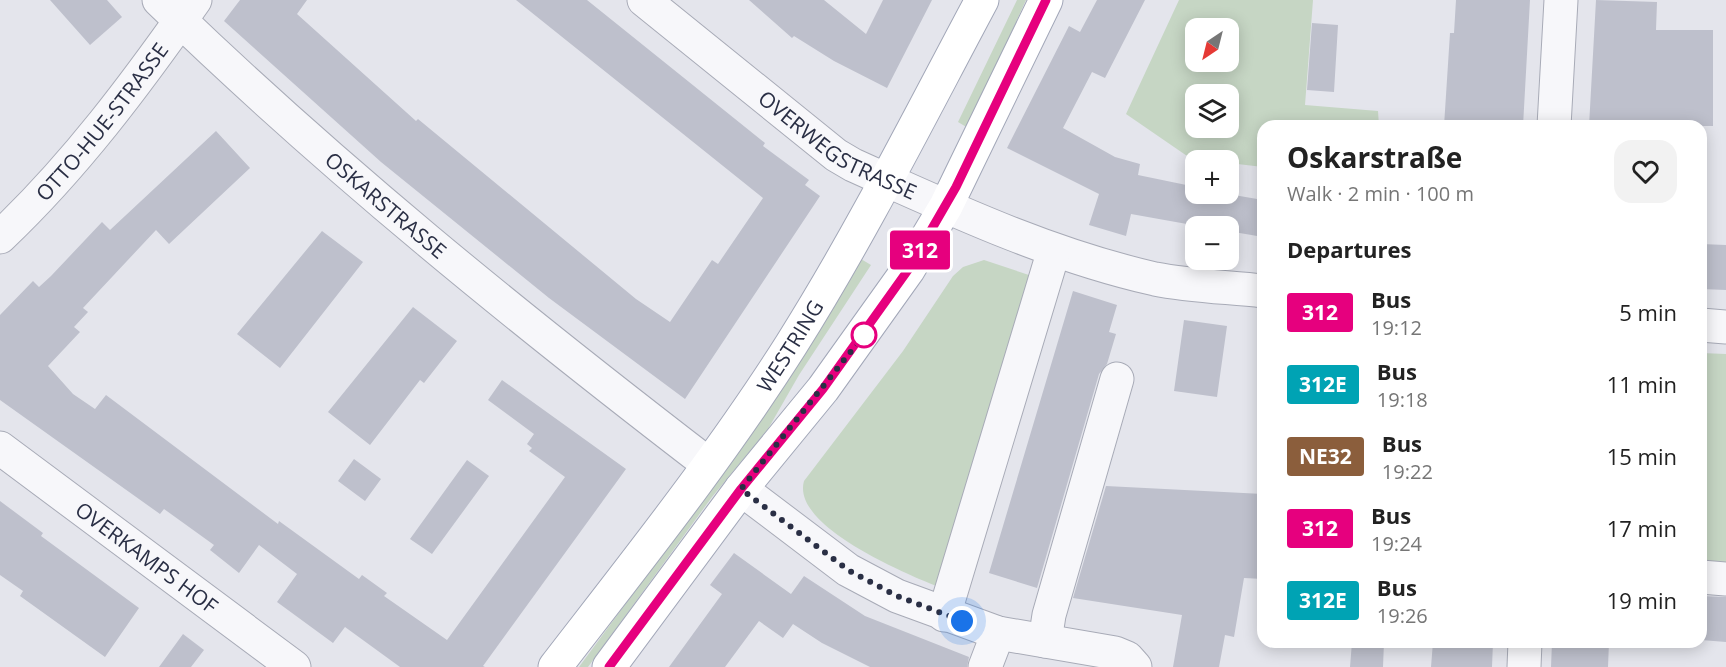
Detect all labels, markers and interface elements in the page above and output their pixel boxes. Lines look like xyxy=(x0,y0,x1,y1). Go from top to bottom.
north arrow xyxy=(1185,18,1239,72)
map controls xyxy=(1185,18,1239,270)
street label: OTTO-HUE-STRASSE xyxy=(29,37,174,207)
street label: OVERWEGSTRASSE xyxy=(753,84,921,206)
button: layers xyxy=(1185,84,1239,138)
text: Oskarstraße xyxy=(1287,138,1462,176)
button: heart xyxy=(1614,140,1677,203)
street label: OSKARSTRASSE xyxy=(319,145,453,265)
button: + xyxy=(1185,150,1239,204)
text: Walk · 2 min · 100 m xyxy=(1287,180,1474,207)
button: − xyxy=(1185,216,1239,270)
line badge: 312 xyxy=(886,230,954,270)
text: Departures xyxy=(1287,234,1411,264)
text: 312 xyxy=(902,236,938,264)
text: Bus xyxy=(1371,284,1411,314)
street label: WESTRING xyxy=(750,295,830,397)
text: 5 min xyxy=(1619,297,1677,327)
text: 312 xyxy=(1302,298,1338,326)
text: 19:12 xyxy=(1371,314,1422,341)
unlabelled marker xyxy=(851,322,877,348)
text: Bus xyxy=(1377,356,1417,386)
text: 11 min xyxy=(1607,369,1677,399)
text: 312E xyxy=(1299,370,1347,398)
text: 19:18 xyxy=(1377,386,1428,413)
text: Bus xyxy=(1382,428,1422,458)
text: 15 min xyxy=(1607,441,1677,471)
text: NE32 xyxy=(1299,442,1352,470)
text: 19:22 xyxy=(1382,458,1433,485)
street label: OVERKAMPS HOF xyxy=(70,495,224,620)
text: Bus xyxy=(1371,500,1411,530)
text: 17 min xyxy=(1607,513,1677,543)
text: 312 xyxy=(1302,514,1338,542)
text: 19:24 xyxy=(1371,530,1422,557)
text: Bus xyxy=(1377,572,1417,602)
text: 19 min xyxy=(1607,585,1677,615)
text: 312E xyxy=(1299,586,1347,614)
text: 19:26 xyxy=(1377,602,1428,629)
your location xyxy=(947,606,977,636)

